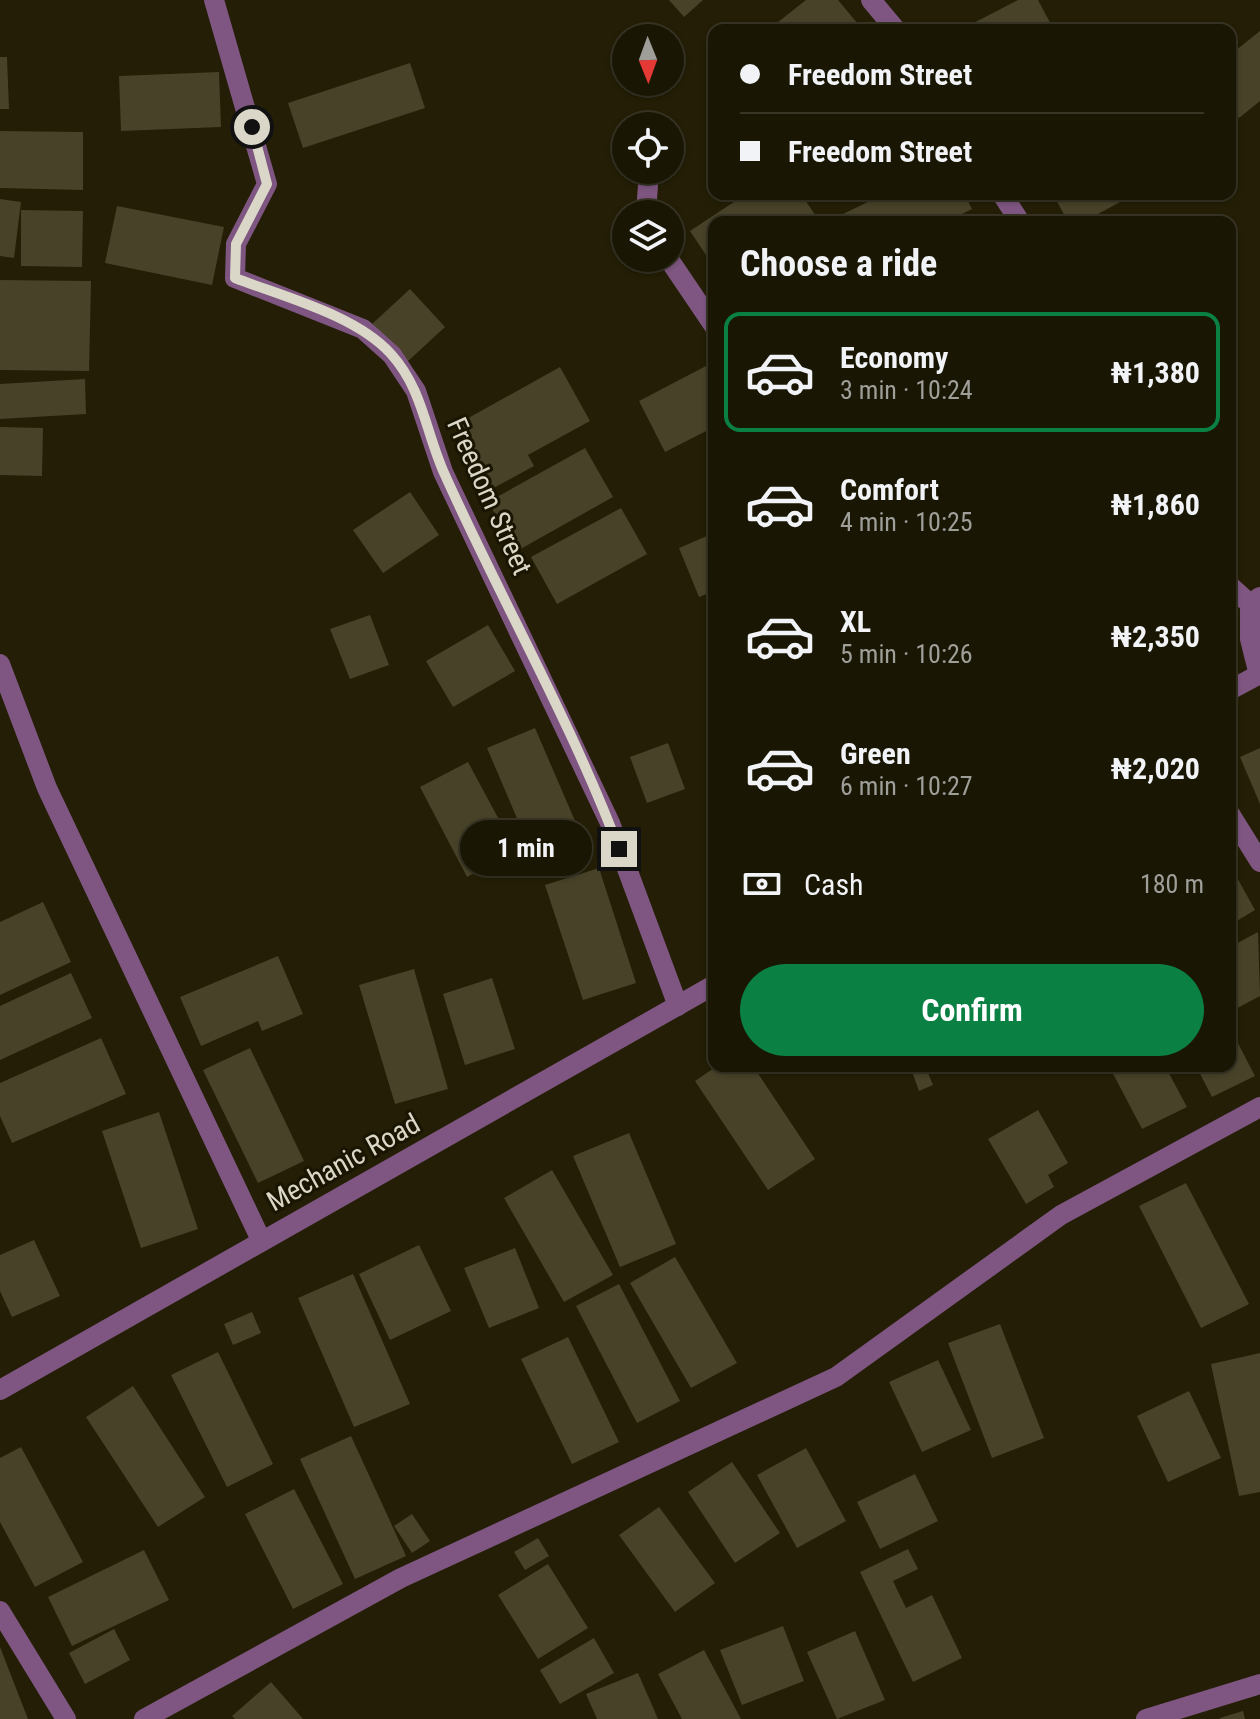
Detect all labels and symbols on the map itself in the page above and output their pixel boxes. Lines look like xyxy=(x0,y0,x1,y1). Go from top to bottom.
north arrow xyxy=(612,24,684,96)
route start xyxy=(234,109,270,145)
street label: Freedom Street xyxy=(440,412,539,580)
callout: 1 min xyxy=(459,821,591,877)
route end xyxy=(601,831,637,867)
street label: Mechanic Road xyxy=(261,1107,425,1218)

